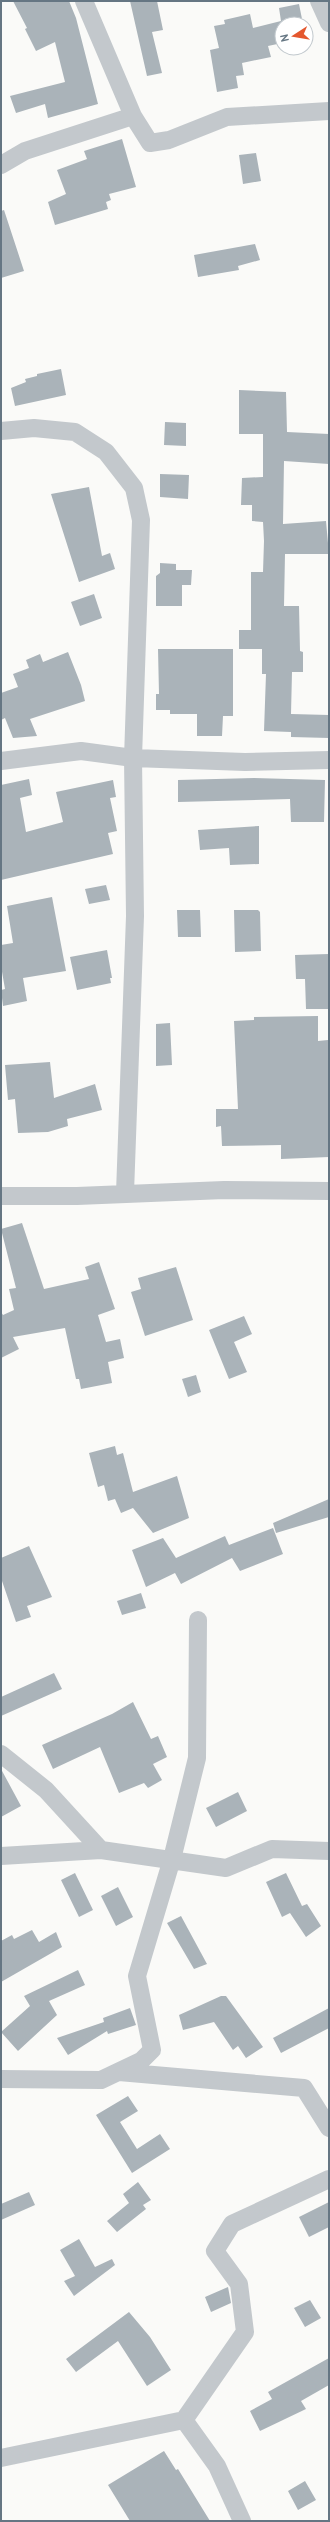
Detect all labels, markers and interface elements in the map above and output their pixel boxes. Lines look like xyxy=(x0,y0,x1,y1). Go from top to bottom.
north arrow xyxy=(274,16,314,56)
text: N xyxy=(277,33,292,43)

